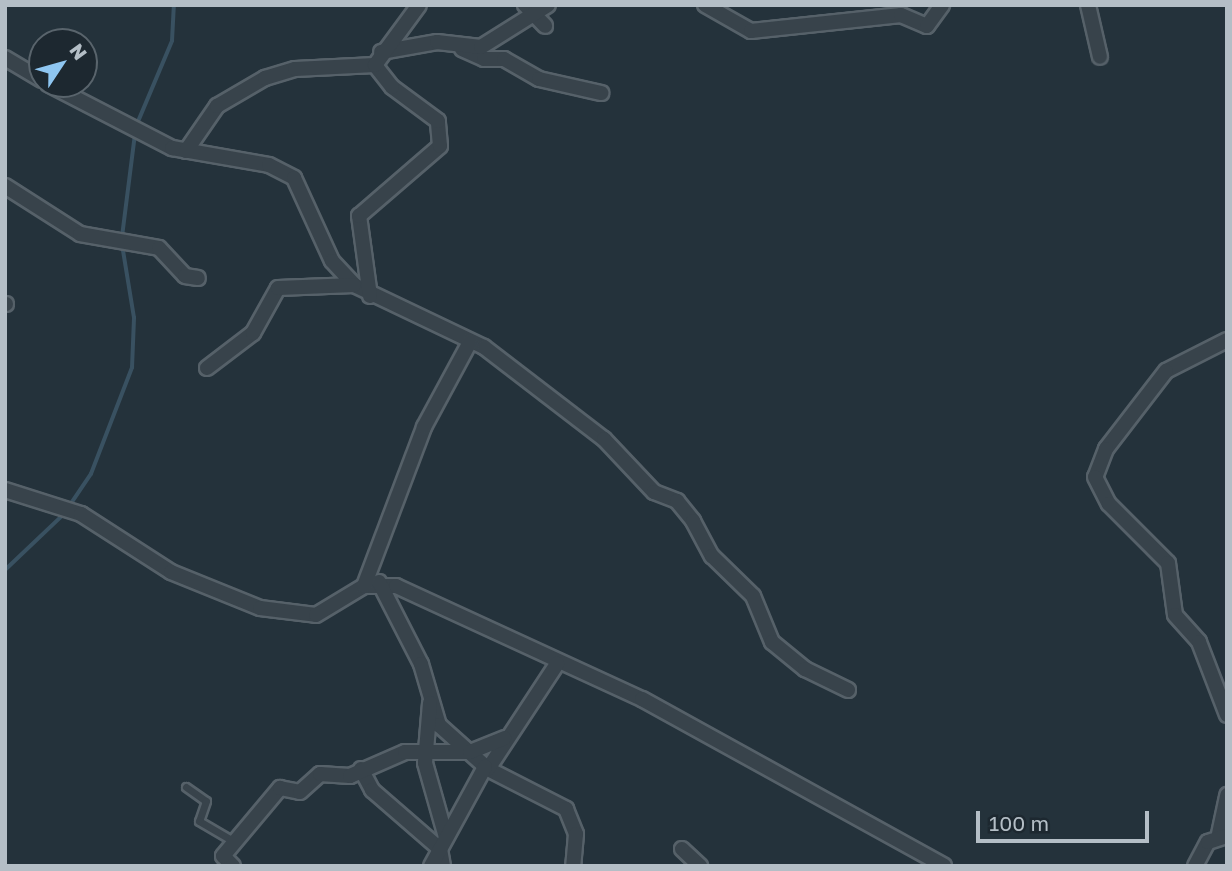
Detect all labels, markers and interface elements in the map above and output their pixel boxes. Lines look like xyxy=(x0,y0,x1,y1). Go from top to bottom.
north arrow xyxy=(28,28,98,98)
text: N xyxy=(65,39,92,64)
scale bar xyxy=(980,798,1153,842)
text: 100 m xyxy=(989,810,1049,836)

